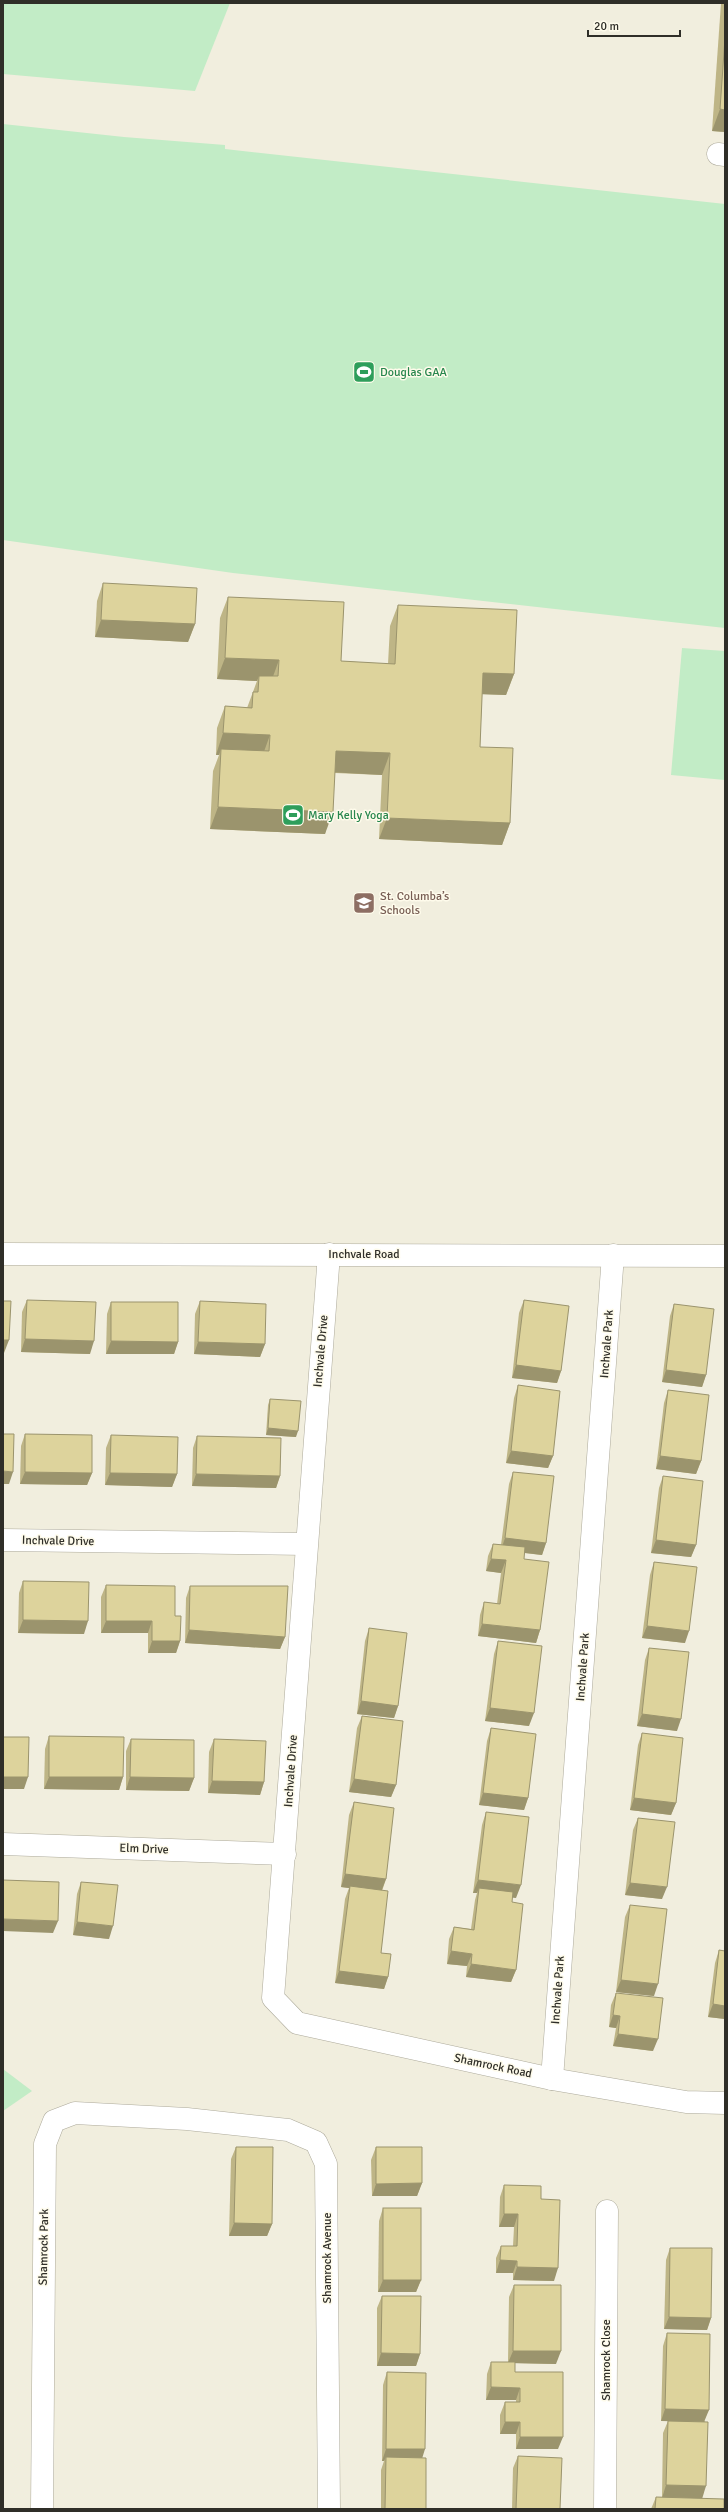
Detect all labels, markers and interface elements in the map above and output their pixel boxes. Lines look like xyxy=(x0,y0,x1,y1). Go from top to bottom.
scale bar xyxy=(588,12,680,38)
text: 20 m xyxy=(594,19,619,34)
sports icon: Douglas GAA xyxy=(351,359,377,385)
place label: Douglas GAA xyxy=(380,365,447,380)
sports icon: Mary Kelly Yoga xyxy=(280,802,306,828)
place label: Mary Kelly Yoga xyxy=(308,808,389,823)
place label: St. Columba’s Schools xyxy=(380,889,449,918)
school or university icon: St. Columba’s Schools xyxy=(351,890,377,916)
street label: Inchvale Road xyxy=(328,1247,400,1262)
street label: Inchvale Park xyxy=(597,1309,617,1379)
street label: Inchvale Drive xyxy=(310,1314,332,1388)
street label: Inchvale Drive xyxy=(22,1533,94,1549)
street label: Inchvale Park xyxy=(573,1632,593,1702)
street label: Inchvale Drive xyxy=(281,1734,301,1808)
street label: Elm Drive xyxy=(119,1841,169,1857)
street label: Inchvale Park xyxy=(548,1955,568,2025)
street label: Shamrock Road xyxy=(453,2050,533,2082)
street label: Shamrock Park xyxy=(36,2209,52,2285)
street label: Shamrock Avenue xyxy=(320,2212,335,2304)
street label: Shamrock Close xyxy=(599,2319,614,2401)

